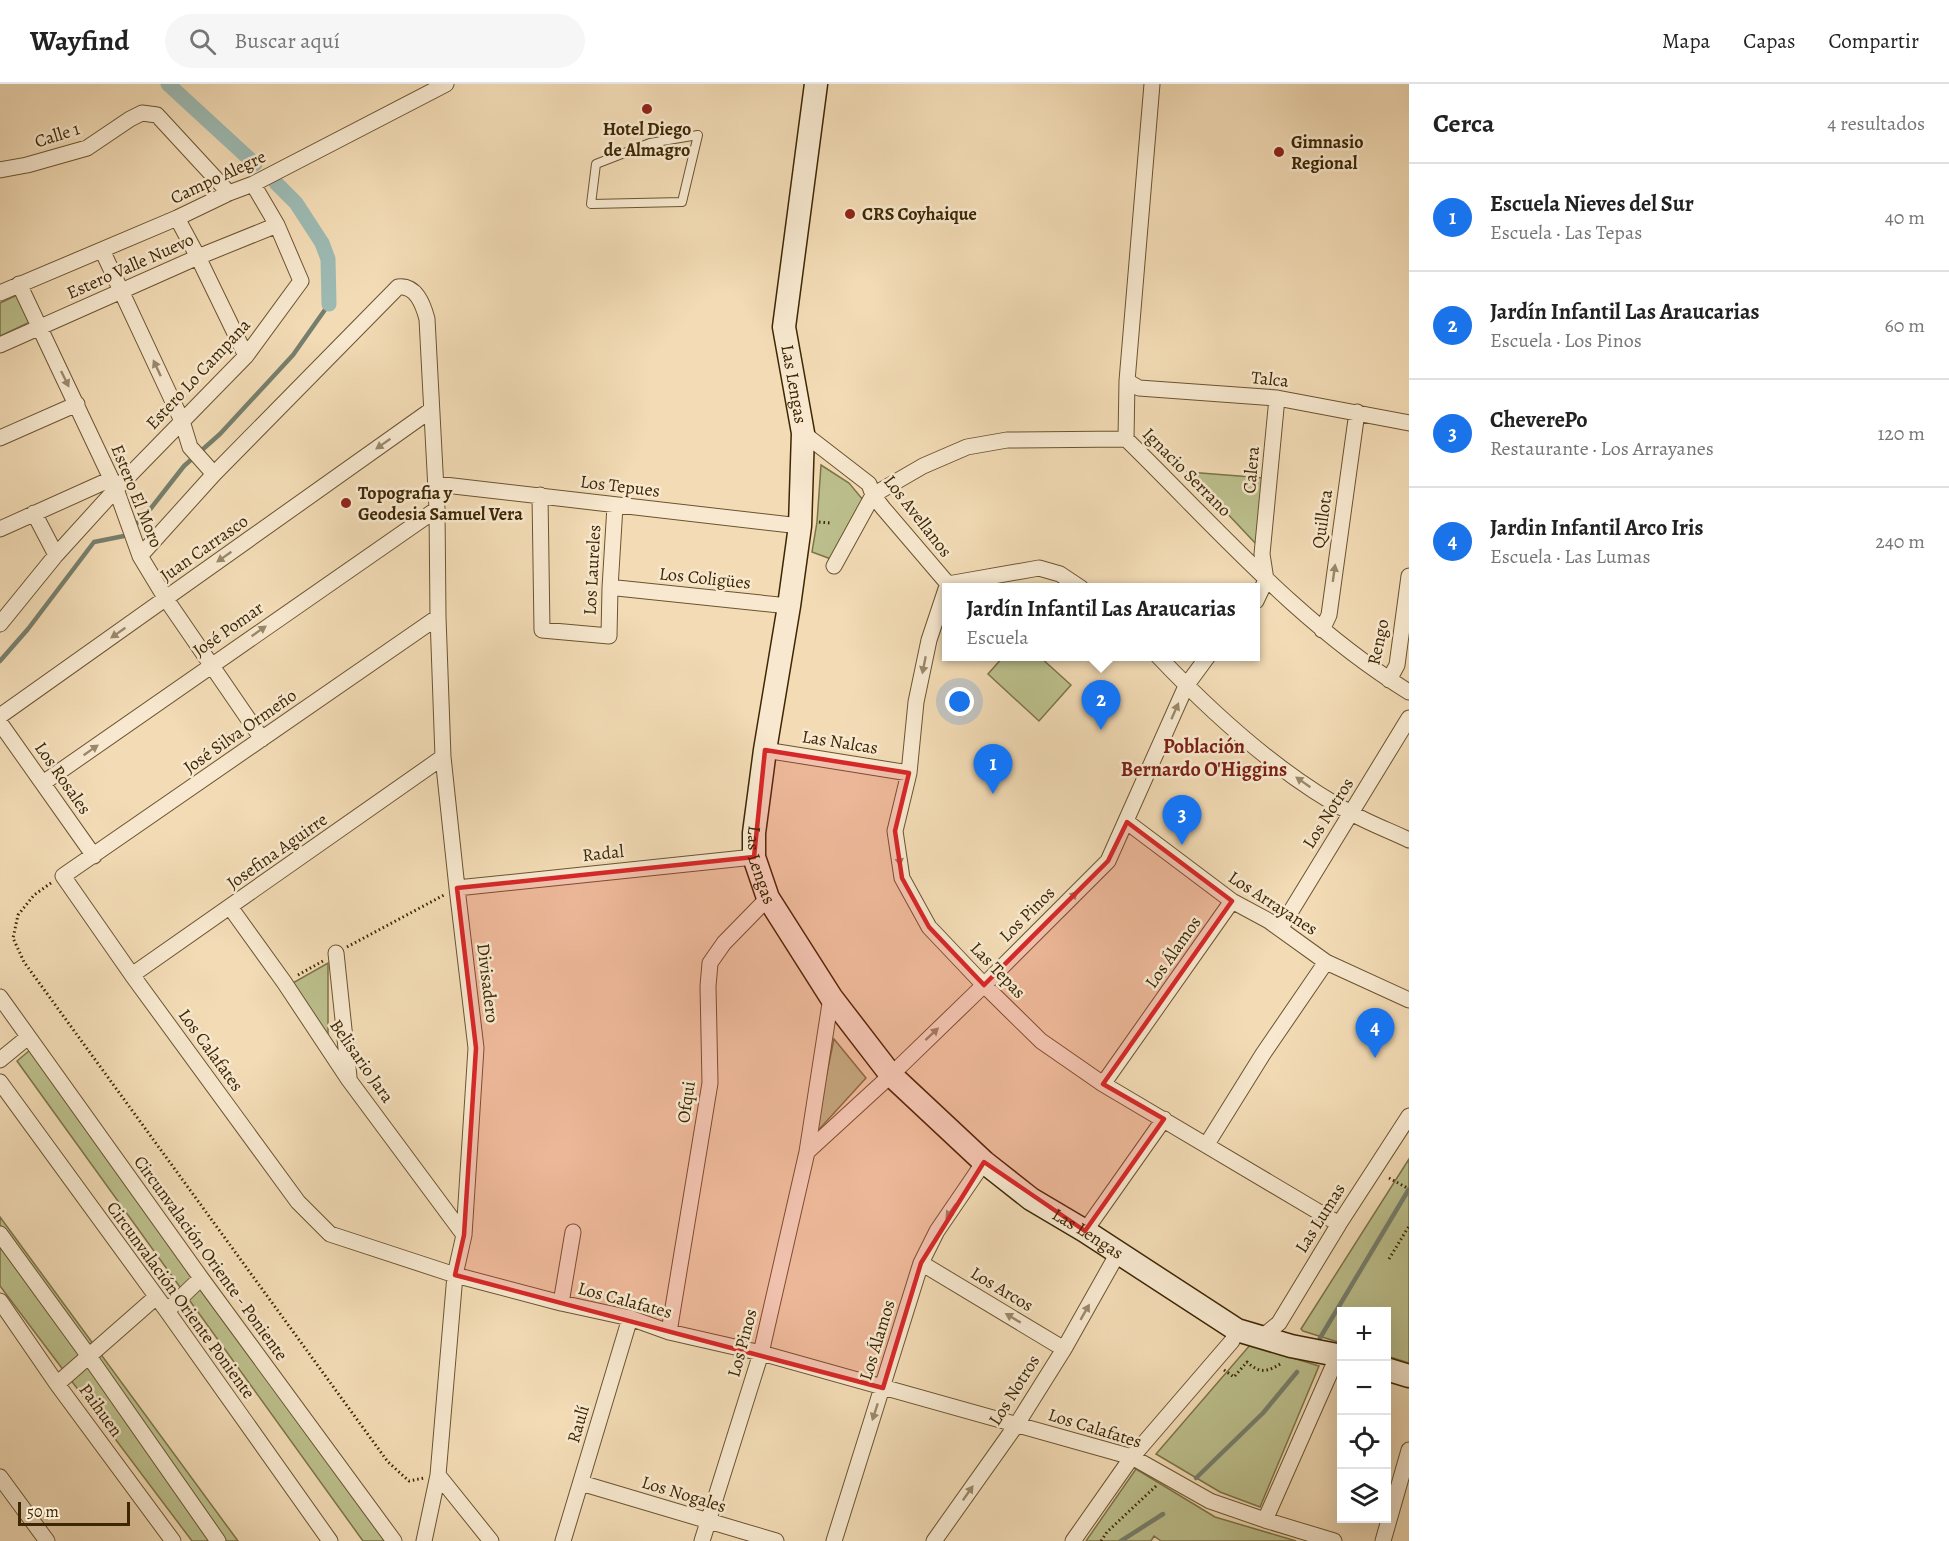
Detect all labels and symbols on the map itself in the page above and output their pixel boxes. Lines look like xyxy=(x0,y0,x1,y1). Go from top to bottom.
marker: Hotel Diego de Almagro xyxy=(640,102,654,116)
street label: Calle 1 xyxy=(31,116,83,154)
place label: Hotel Diego de Almagro xyxy=(603,117,691,162)
place label: Gimnasio Regional xyxy=(1291,130,1363,175)
street label: Campo Alegre xyxy=(166,144,270,210)
marker: Gimnasio Regional xyxy=(1272,145,1286,159)
place label: CRS Coyhaique xyxy=(862,202,977,226)
marker: CRS Coyhaique xyxy=(843,207,857,221)
street label: Estero Valle Nuevo xyxy=(63,227,197,305)
street label: Estero Lo Campana xyxy=(140,313,256,435)
street label: Las Lengas xyxy=(775,343,813,425)
one-way arrow xyxy=(153,359,162,376)
street label: Talca xyxy=(1250,365,1291,393)
one-way arrow xyxy=(60,371,70,388)
street label: Ignacio Serrano xyxy=(1137,422,1237,522)
one-way arrow xyxy=(376,438,392,450)
street label: Estero El Moro xyxy=(105,441,169,551)
street label: Calera xyxy=(1237,445,1265,495)
street label: Los Tepues xyxy=(579,469,661,503)
street label: Los Avellanos xyxy=(878,470,958,562)
place label: Topografia y Geodesia Samuel Vera xyxy=(358,481,523,526)
street label: Quillota xyxy=(1306,487,1338,550)
marker: Topografia y Geodesia Samuel Vera xyxy=(339,496,353,510)
street label: Juan Carrasco xyxy=(155,509,253,587)
street label: Los Laureles xyxy=(578,524,606,616)
one-way arrow xyxy=(217,551,233,563)
street label: Los Coligües xyxy=(658,561,752,595)
one-way arrow xyxy=(1330,564,1339,583)
street label: José Pomar xyxy=(188,596,268,662)
street label: Rengo xyxy=(1361,617,1395,667)
one-way arrow xyxy=(251,625,267,637)
one-way arrow xyxy=(111,627,127,639)
one-way arrow xyxy=(919,655,928,674)
pin: 2 xyxy=(1082,680,1120,730)
street label: José Silva Ormeño xyxy=(179,683,301,779)
your location xyxy=(945,687,974,716)
one-way arrow xyxy=(1171,702,1180,720)
street label: Las Nalcas xyxy=(800,724,880,760)
district label: Población Bernardo O'Higgins xyxy=(1121,733,1287,783)
street label: Los Rosales xyxy=(29,737,97,819)
one-way arrow xyxy=(83,744,98,756)
pin: 1 xyxy=(974,744,1012,794)
street label: Los Notros xyxy=(1297,773,1359,853)
one-way arrow xyxy=(1295,776,1311,788)
pin: 3 xyxy=(1162,796,1202,845)
street label: Josefina Aguirre xyxy=(222,807,332,895)
street label: Las Lengas xyxy=(742,824,781,909)
street label: Radal xyxy=(581,839,625,867)
one-way arrow xyxy=(894,847,904,866)
street label: Los Arrayanes xyxy=(1224,865,1322,941)
street label: Los Pinos xyxy=(994,881,1060,947)
one-way arrow xyxy=(1064,891,1078,905)
street label: Los Álamos xyxy=(1139,911,1207,993)
street label: Las Tepas xyxy=(965,936,1031,1004)
street label: Divisadero xyxy=(471,942,505,1024)
street label: Los Calafates xyxy=(173,1004,249,1096)
pin: 4 xyxy=(1356,1008,1394,1058)
street label: Belisario Jara xyxy=(324,1014,400,1108)
one-way arrow xyxy=(925,1027,940,1041)
street label: Ofqui xyxy=(671,1079,701,1125)
street label: Circunvalación Oriente - Poniente xyxy=(128,1151,294,1365)
street label: Las Lumas xyxy=(1289,1179,1351,1257)
street label: Circunvalación Oriente Poniente xyxy=(101,1196,261,1404)
one-way arrow xyxy=(945,1202,957,1218)
street label: Las Lengas xyxy=(1048,1202,1128,1265)
street label: Los Arcos xyxy=(966,1261,1038,1317)
street label: Los Calafates xyxy=(575,1276,675,1324)
street label: Los Álamos xyxy=(853,1297,901,1383)
one-way arrow xyxy=(1079,1304,1090,1320)
street label: Los Pinos xyxy=(721,1306,763,1380)
one-way arrow xyxy=(1005,1313,1021,1324)
street label: Los Notros xyxy=(983,1350,1045,1430)
street label: Paihuen xyxy=(74,1379,129,1442)
street label: Raulí xyxy=(561,1402,595,1446)
street label: Los Calafates xyxy=(1045,1402,1145,1454)
one-way arrow xyxy=(870,1403,879,1421)
street label: Los Nogales xyxy=(639,1470,729,1518)
one-way arrow xyxy=(962,1486,974,1502)
scale bar xyxy=(18,1499,130,1526)

